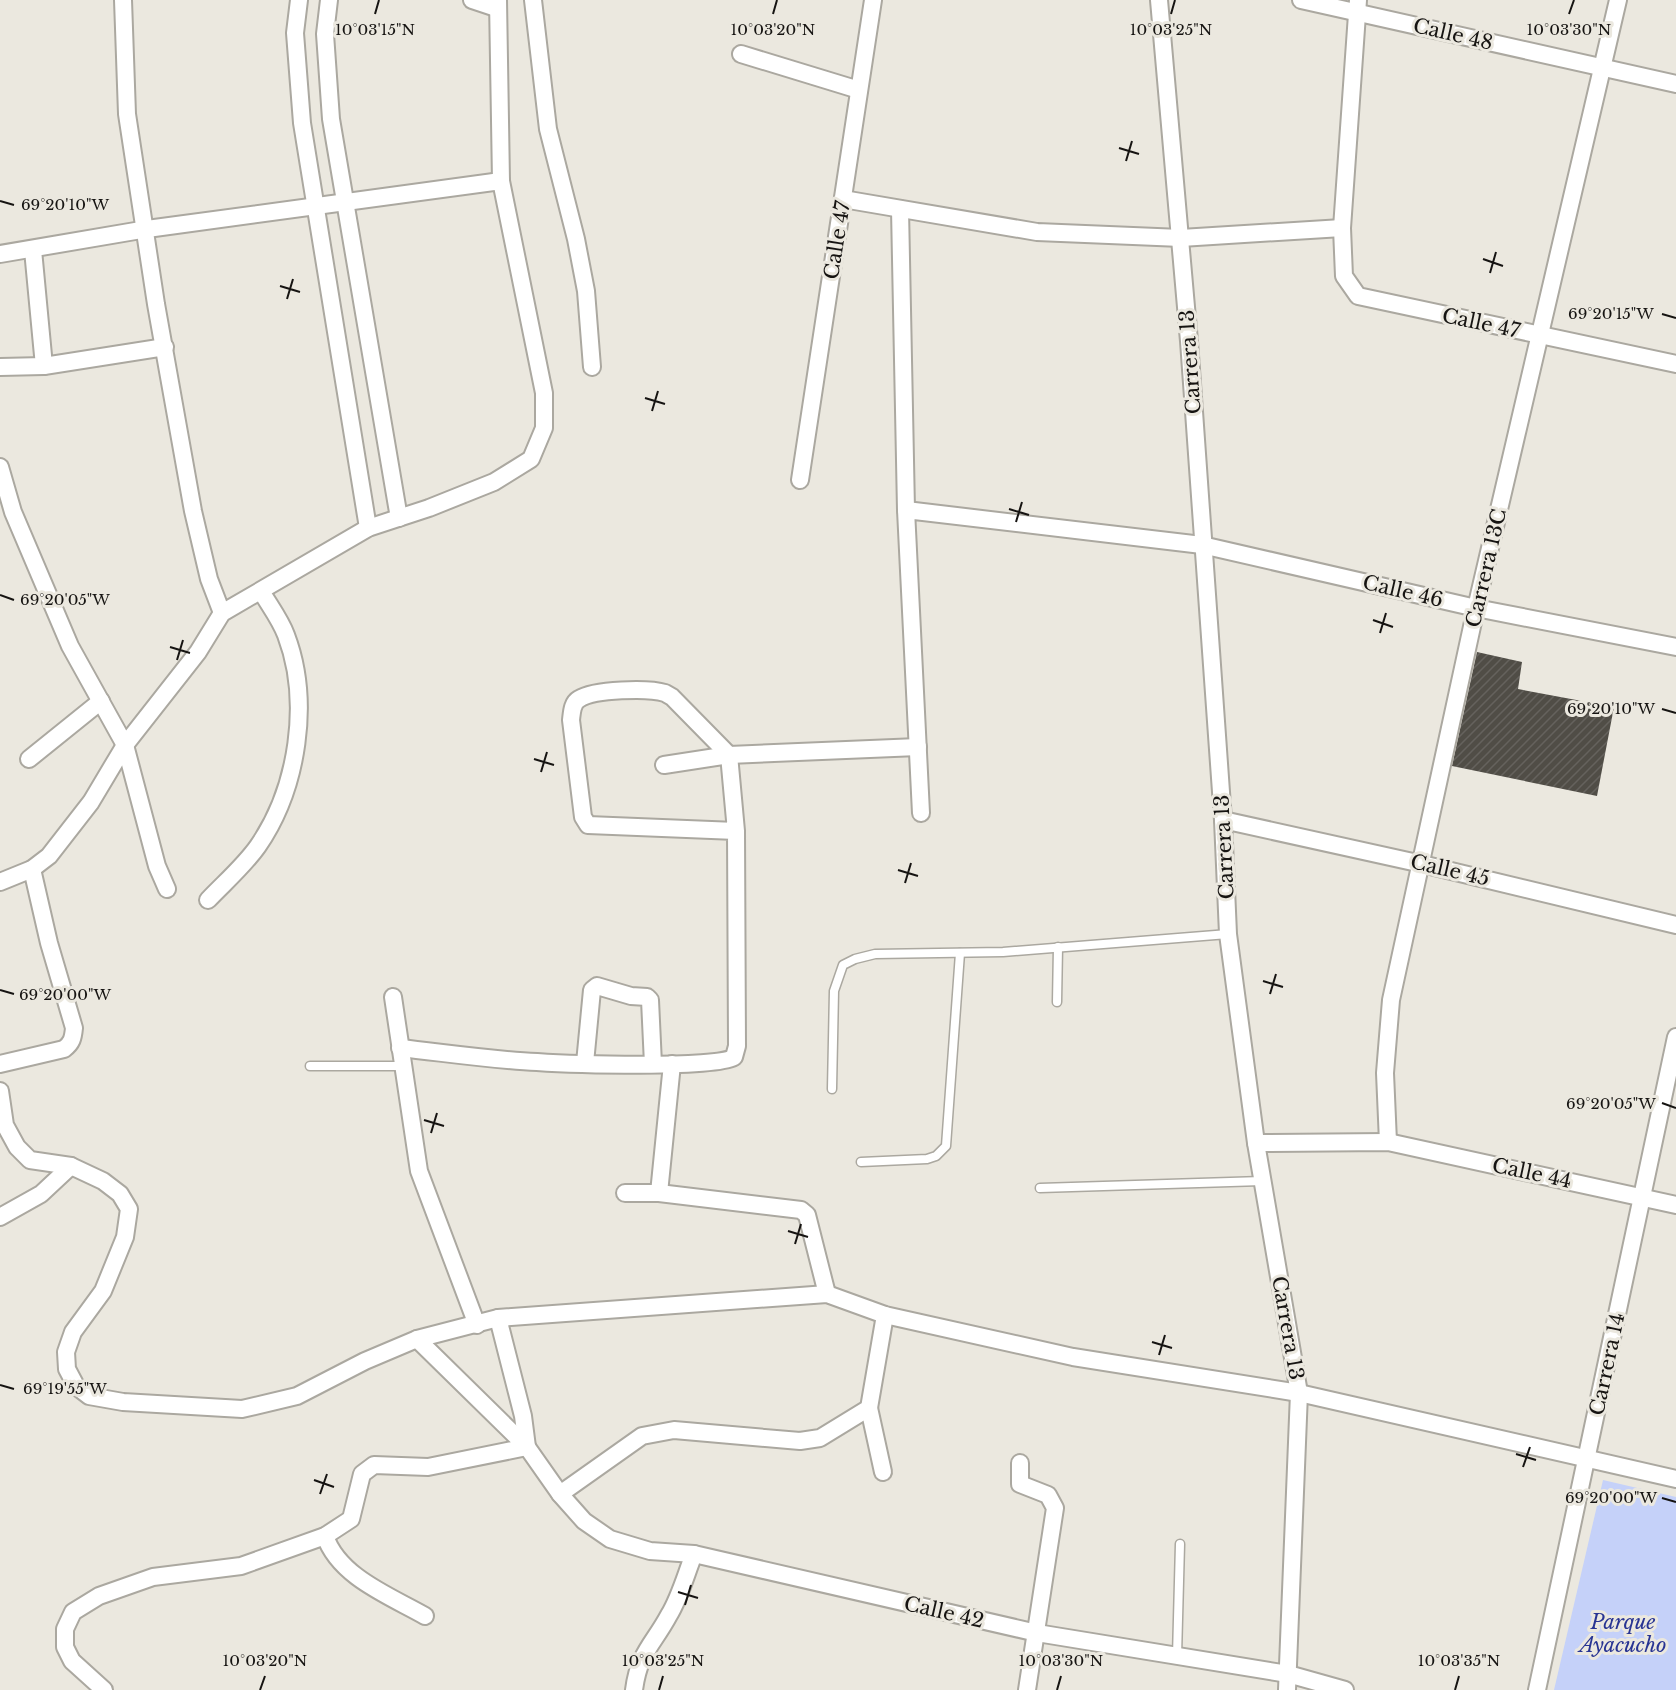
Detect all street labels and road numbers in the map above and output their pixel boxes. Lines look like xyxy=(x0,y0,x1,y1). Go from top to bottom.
street label: Calle 48 xyxy=(1411,13,1495,55)
street label: Calle 47 xyxy=(819,198,855,281)
street label: Calle 47 xyxy=(1440,303,1523,343)
street label: Carrera 13 xyxy=(1174,309,1206,415)
street label: Carrera 13C xyxy=(1461,506,1511,630)
street label: Calle 46 xyxy=(1360,570,1446,612)
street label: Carrera 13 xyxy=(1209,794,1239,900)
street label: Calle 45 xyxy=(1408,849,1492,891)
street label: Calle 44 xyxy=(1490,1153,1574,1193)
street label: Carrera 13 xyxy=(1267,1274,1309,1382)
street label: Carrera 14 xyxy=(1584,1311,1630,1417)
street label: Calle 42 xyxy=(902,1591,986,1633)

